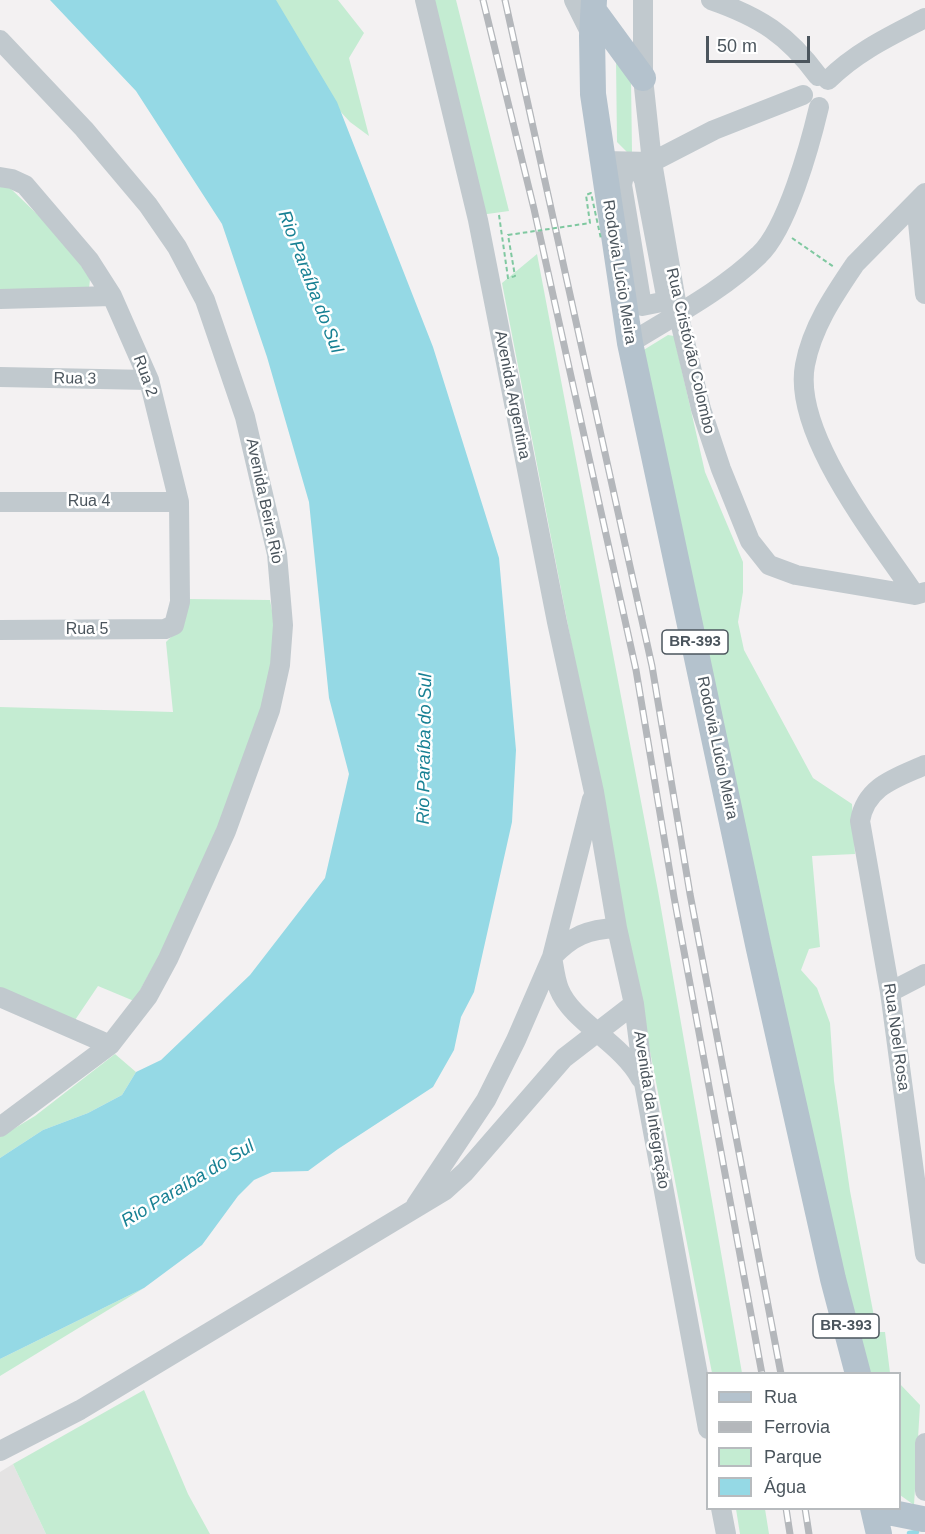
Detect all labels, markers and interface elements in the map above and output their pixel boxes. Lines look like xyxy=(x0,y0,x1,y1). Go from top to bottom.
scale bar xyxy=(709,24,812,62)
text: 50 m xyxy=(717,36,757,56)
street label: Rodovia Lúcio Meira xyxy=(598,198,640,346)
water label: Rio Paraíba do Sul xyxy=(273,208,347,356)
street label: Rua Cristóvão Colombo xyxy=(662,266,718,436)
street label: Avenida Argentina xyxy=(490,329,534,461)
street label: Rua 2 xyxy=(129,353,161,399)
street label: Rua 3 xyxy=(53,369,97,389)
street label: Avenida Beira Rio xyxy=(241,437,287,565)
street label: Rua 4 xyxy=(68,492,110,512)
street label: Rua 5 xyxy=(66,620,108,640)
road number: BR-393 xyxy=(662,630,728,654)
water label: Rio Paraíba do Sul xyxy=(413,673,437,825)
street label: Rodovia Lúcio Meira xyxy=(692,675,742,821)
street label: Rua Noel Rosa xyxy=(879,982,913,1092)
street label: Avenida da Integração xyxy=(629,1030,673,1190)
water label: Rio Paraíba do Sul xyxy=(118,1136,258,1232)
road number: BR-393 xyxy=(813,1314,879,1338)
legend xyxy=(706,1372,901,1510)
text: Rua xyxy=(764,1387,797,1407)
text: Ferrovia xyxy=(764,1417,830,1437)
text: Parque xyxy=(764,1447,822,1467)
text: Água xyxy=(764,1477,806,1497)

